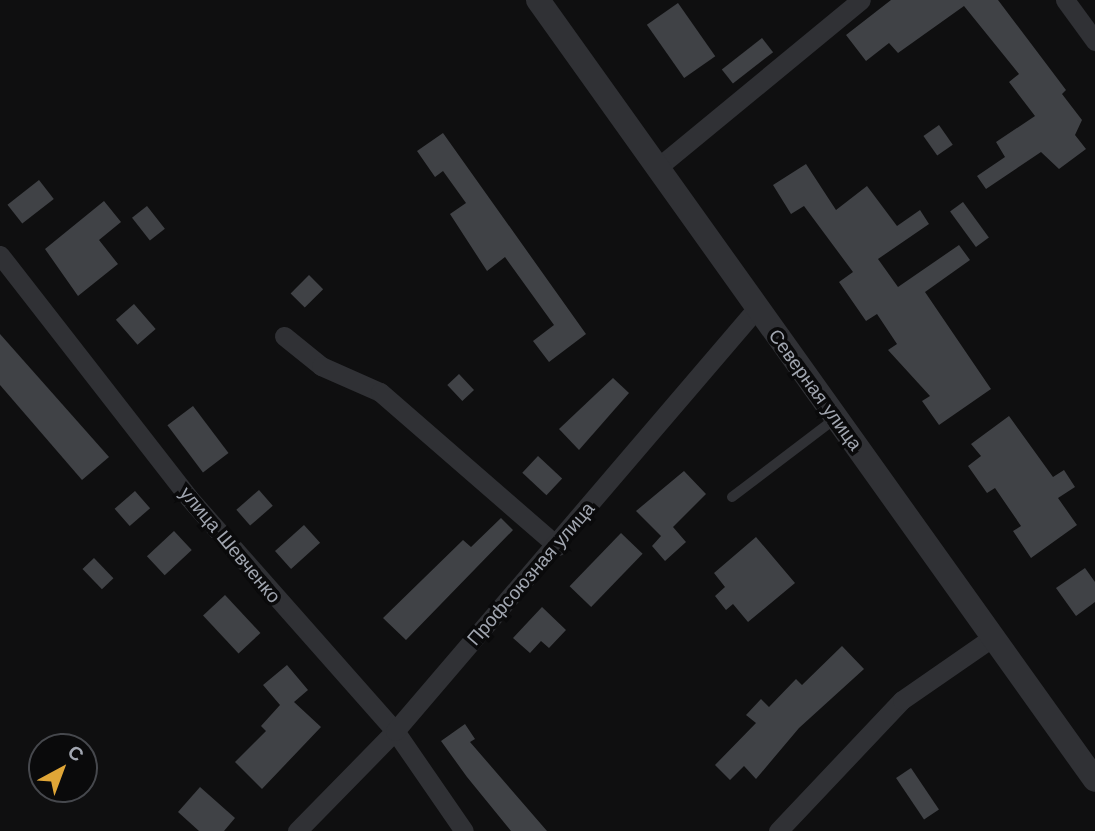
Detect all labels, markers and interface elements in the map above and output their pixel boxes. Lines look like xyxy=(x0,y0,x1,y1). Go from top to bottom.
street label: Северная улица xyxy=(763,325,867,455)
street label: улица Шевченко xyxy=(175,482,285,608)
street label: Профсоюзная улица xyxy=(463,498,599,650)
north arrow xyxy=(28,733,98,803)
text: С xyxy=(64,741,88,766)

